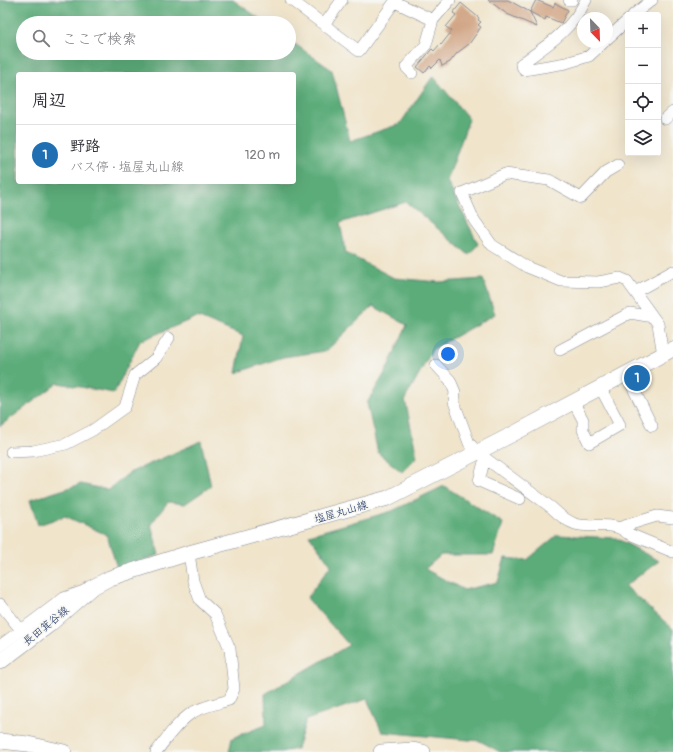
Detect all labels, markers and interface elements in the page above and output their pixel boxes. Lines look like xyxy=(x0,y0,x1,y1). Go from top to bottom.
north arrow xyxy=(577,12,613,48)
map controls xyxy=(625,12,661,156)
button: + xyxy=(625,12,661,48)
search box xyxy=(16,16,296,60)
icon: search xyxy=(30,27,52,49)
text: ここで検索 xyxy=(62,30,137,49)
button: − xyxy=(625,48,661,84)
button: locate xyxy=(625,84,661,120)
text: 周辺 xyxy=(32,90,66,111)
button: layers xyxy=(625,120,661,156)
text: 野路 xyxy=(70,137,100,156)
text: 1 xyxy=(42,147,48,163)
text: 120 m xyxy=(244,147,280,163)
text: バス停 · 塩屋丸山線 xyxy=(70,159,184,175)
your location xyxy=(438,344,458,364)
pin: 1 xyxy=(624,363,650,393)
street label: 塩屋丸山線 xyxy=(313,498,369,526)
street label: 長田箕谷線 xyxy=(21,604,71,648)

